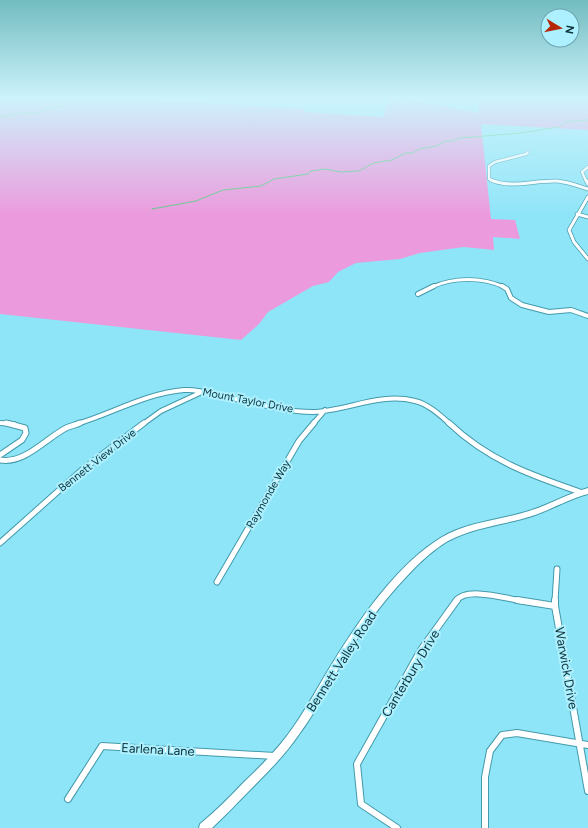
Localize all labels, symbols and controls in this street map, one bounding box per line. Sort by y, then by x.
north arrow [540,8,580,48]
text: N [562,24,576,35]
street label: Mount Taylor Drive [201,385,294,416]
street label: Bennett View Drive [56,426,139,495]
street label: Raymonde Way [244,458,293,531]
street label: Bennett Valley Road [303,608,380,715]
street label: Warwick Drive [552,626,581,710]
street label: Canterbury Drive [379,627,442,720]
street label: Earlena Lane [121,740,195,759]

